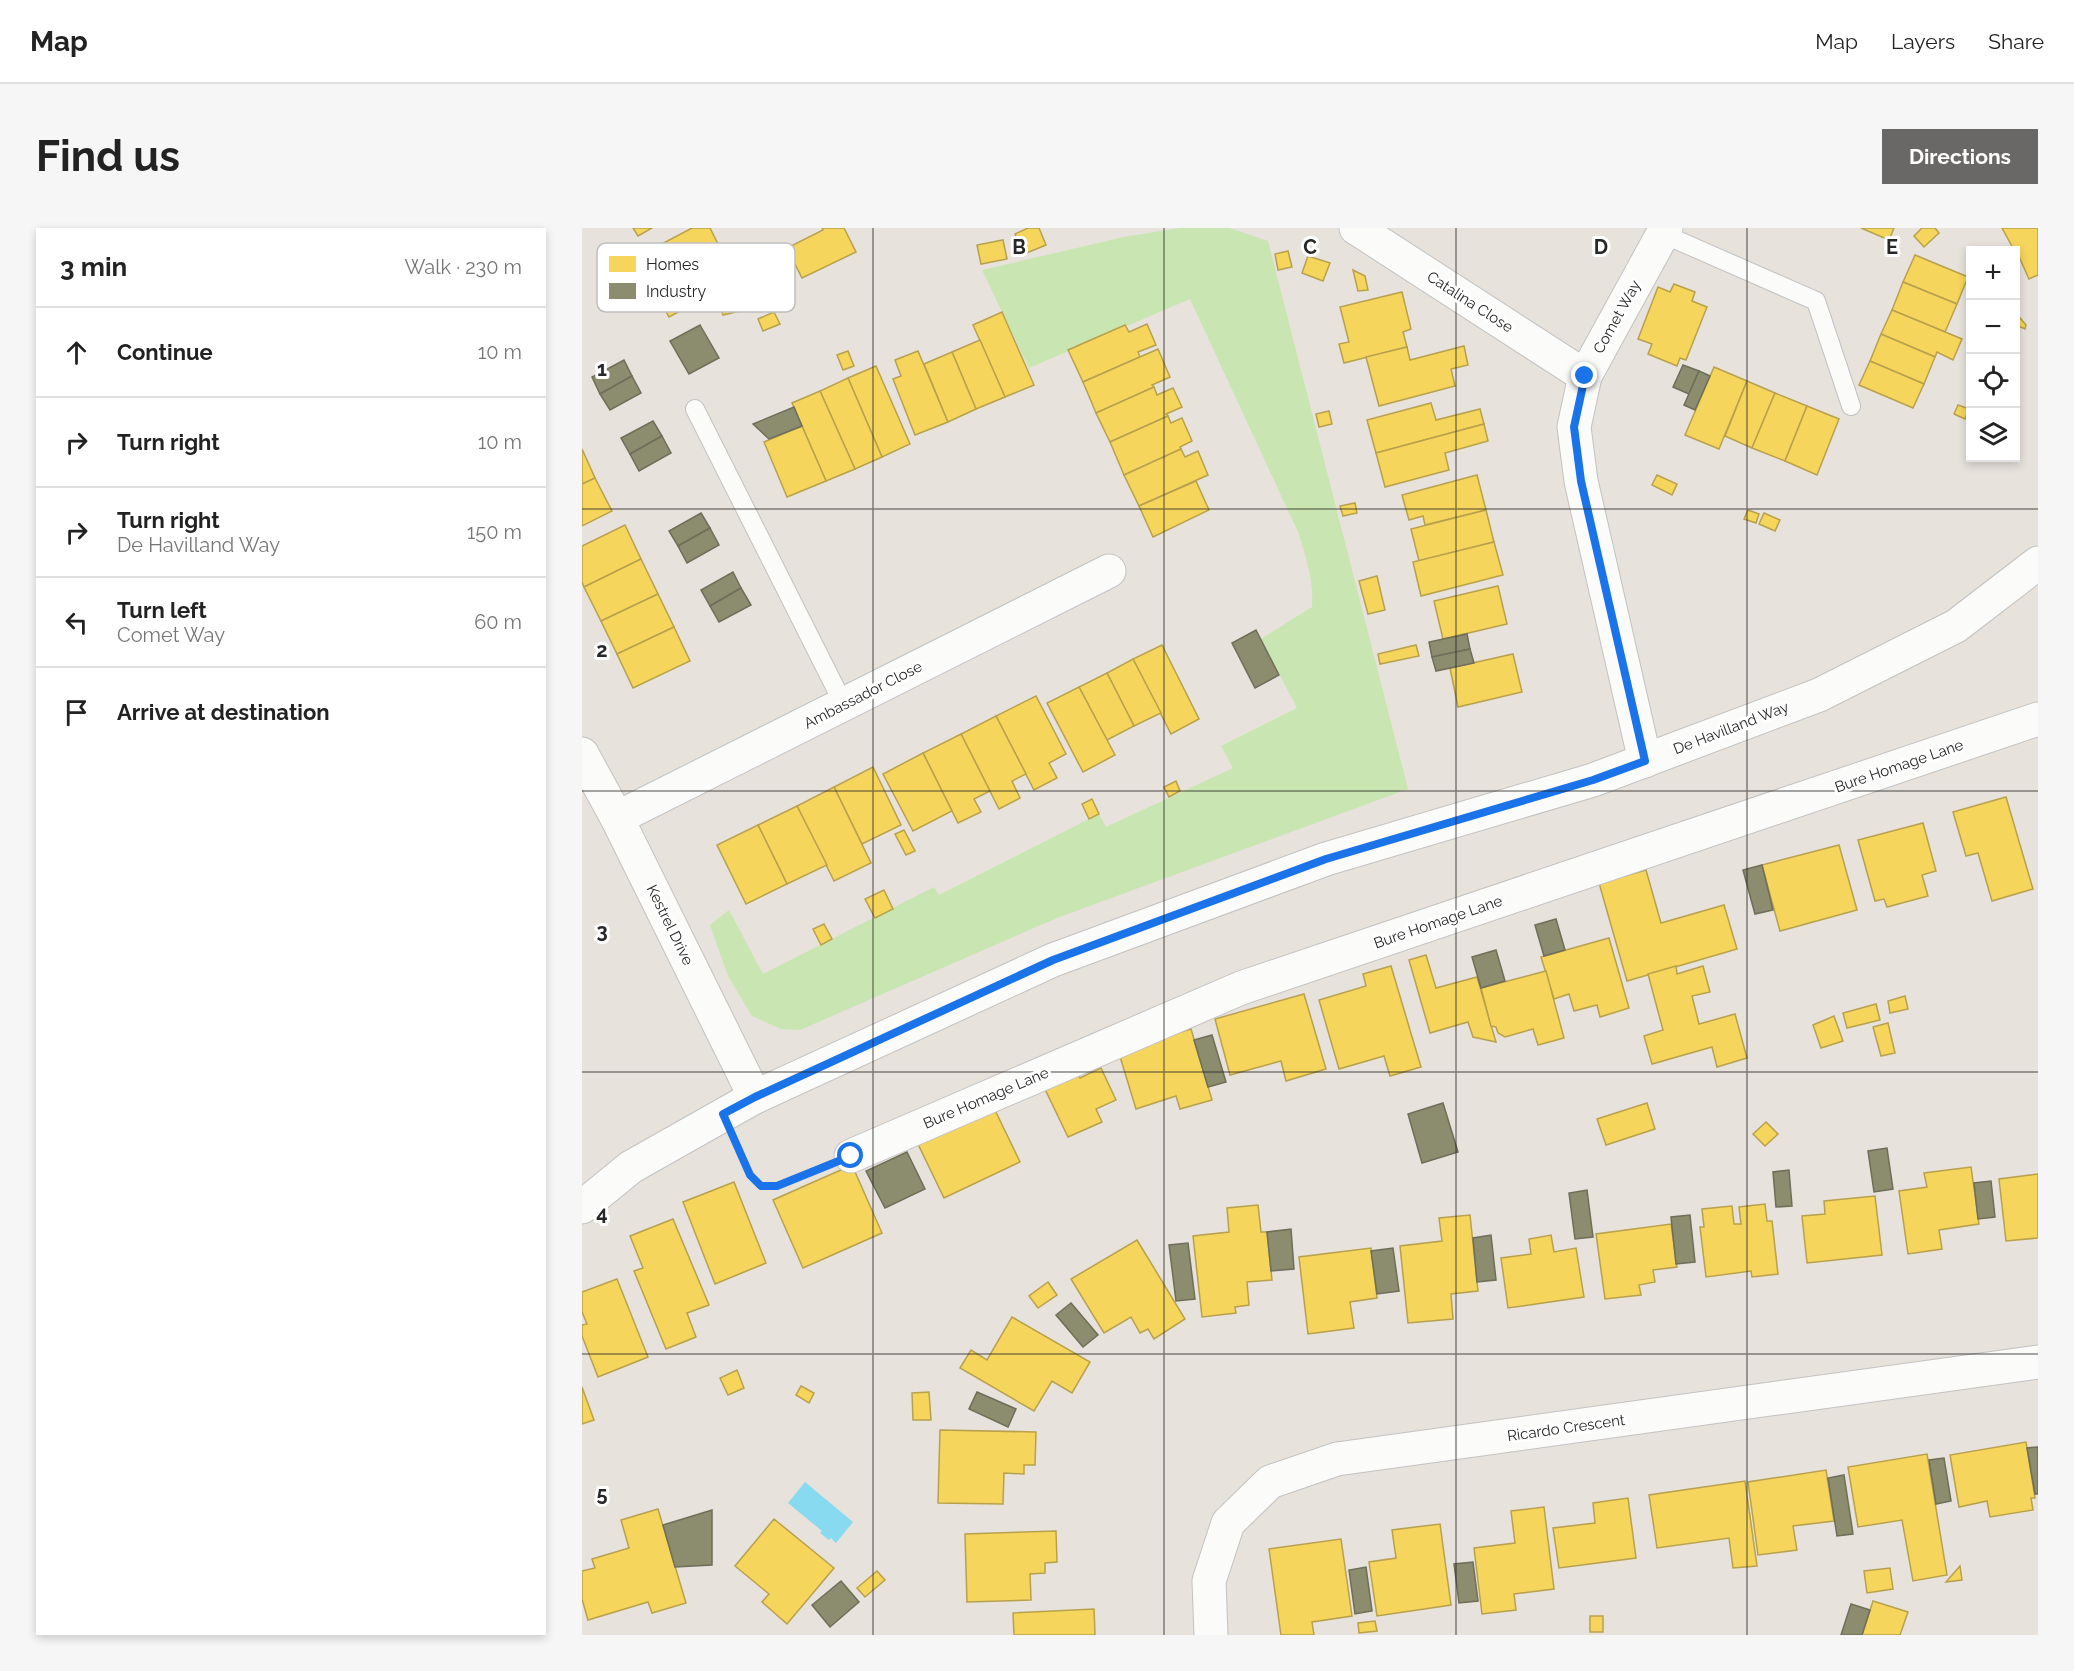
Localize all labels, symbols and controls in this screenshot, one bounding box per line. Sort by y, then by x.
text: Map [30,25,88,58]
text: Map [1815,29,1858,54]
text: Layers [1891,29,1955,54]
text: Share [1988,29,2044,54]
button: Directions [1882,129,2038,184]
text: Find us [36,132,180,181]
text: B [1012,235,1026,259]
text: C [1303,235,1317,259]
text: D [1594,235,1608,259]
text: E [1886,235,1898,259]
legend [597,243,795,312]
map controls [1966,246,2020,462]
button: + [1966,246,2020,300]
text: 3 min [60,252,127,282]
text: Walk · 230 m [404,255,522,279]
text: Homes [646,255,699,274]
street label: Catalina Close [1424,267,1517,337]
street label: Comet Way [1589,277,1645,357]
text: Industry [646,282,706,301]
button: − [1966,300,2020,354]
icon: ahead [60,336,93,369]
text: Continue [117,339,213,365]
text: 10 m [478,340,522,364]
button: locate [1966,354,2020,408]
text: 1 [597,357,607,381]
route end [1571,362,1597,388]
button: layers [1966,408,2020,462]
icon: right [60,426,93,459]
text: Turn right [117,429,220,455]
text: 10 m [478,430,522,454]
text: Turn right [117,507,220,533]
icon: right [60,516,93,549]
text: 150 m [467,520,522,544]
text: De Havilland Way [117,533,280,557]
text: Turn left [117,597,207,623]
icon: left [60,606,93,639]
text: 60 m [474,610,522,634]
text: Comet Way [117,623,225,647]
text: 2 [596,638,608,662]
street label: Ambassador Close [801,657,925,733]
icon: arrive [60,696,93,729]
street label: De Havilland Way [1671,698,1791,758]
text: Arrive at destination [117,699,330,725]
street label: Bure Homage Lane [1832,735,1966,796]
street label: Kestrel Drive [643,882,697,968]
street label: Bure Homage Lane [1371,891,1505,952]
text: 3 [596,919,608,943]
street label: Bure Homage Lane [920,1063,1052,1133]
route start [837,1142,863,1168]
text: 4 [596,1201,608,1225]
street label: Ricardo Crescent [1506,1411,1626,1445]
text: 5 [596,1482,608,1506]

